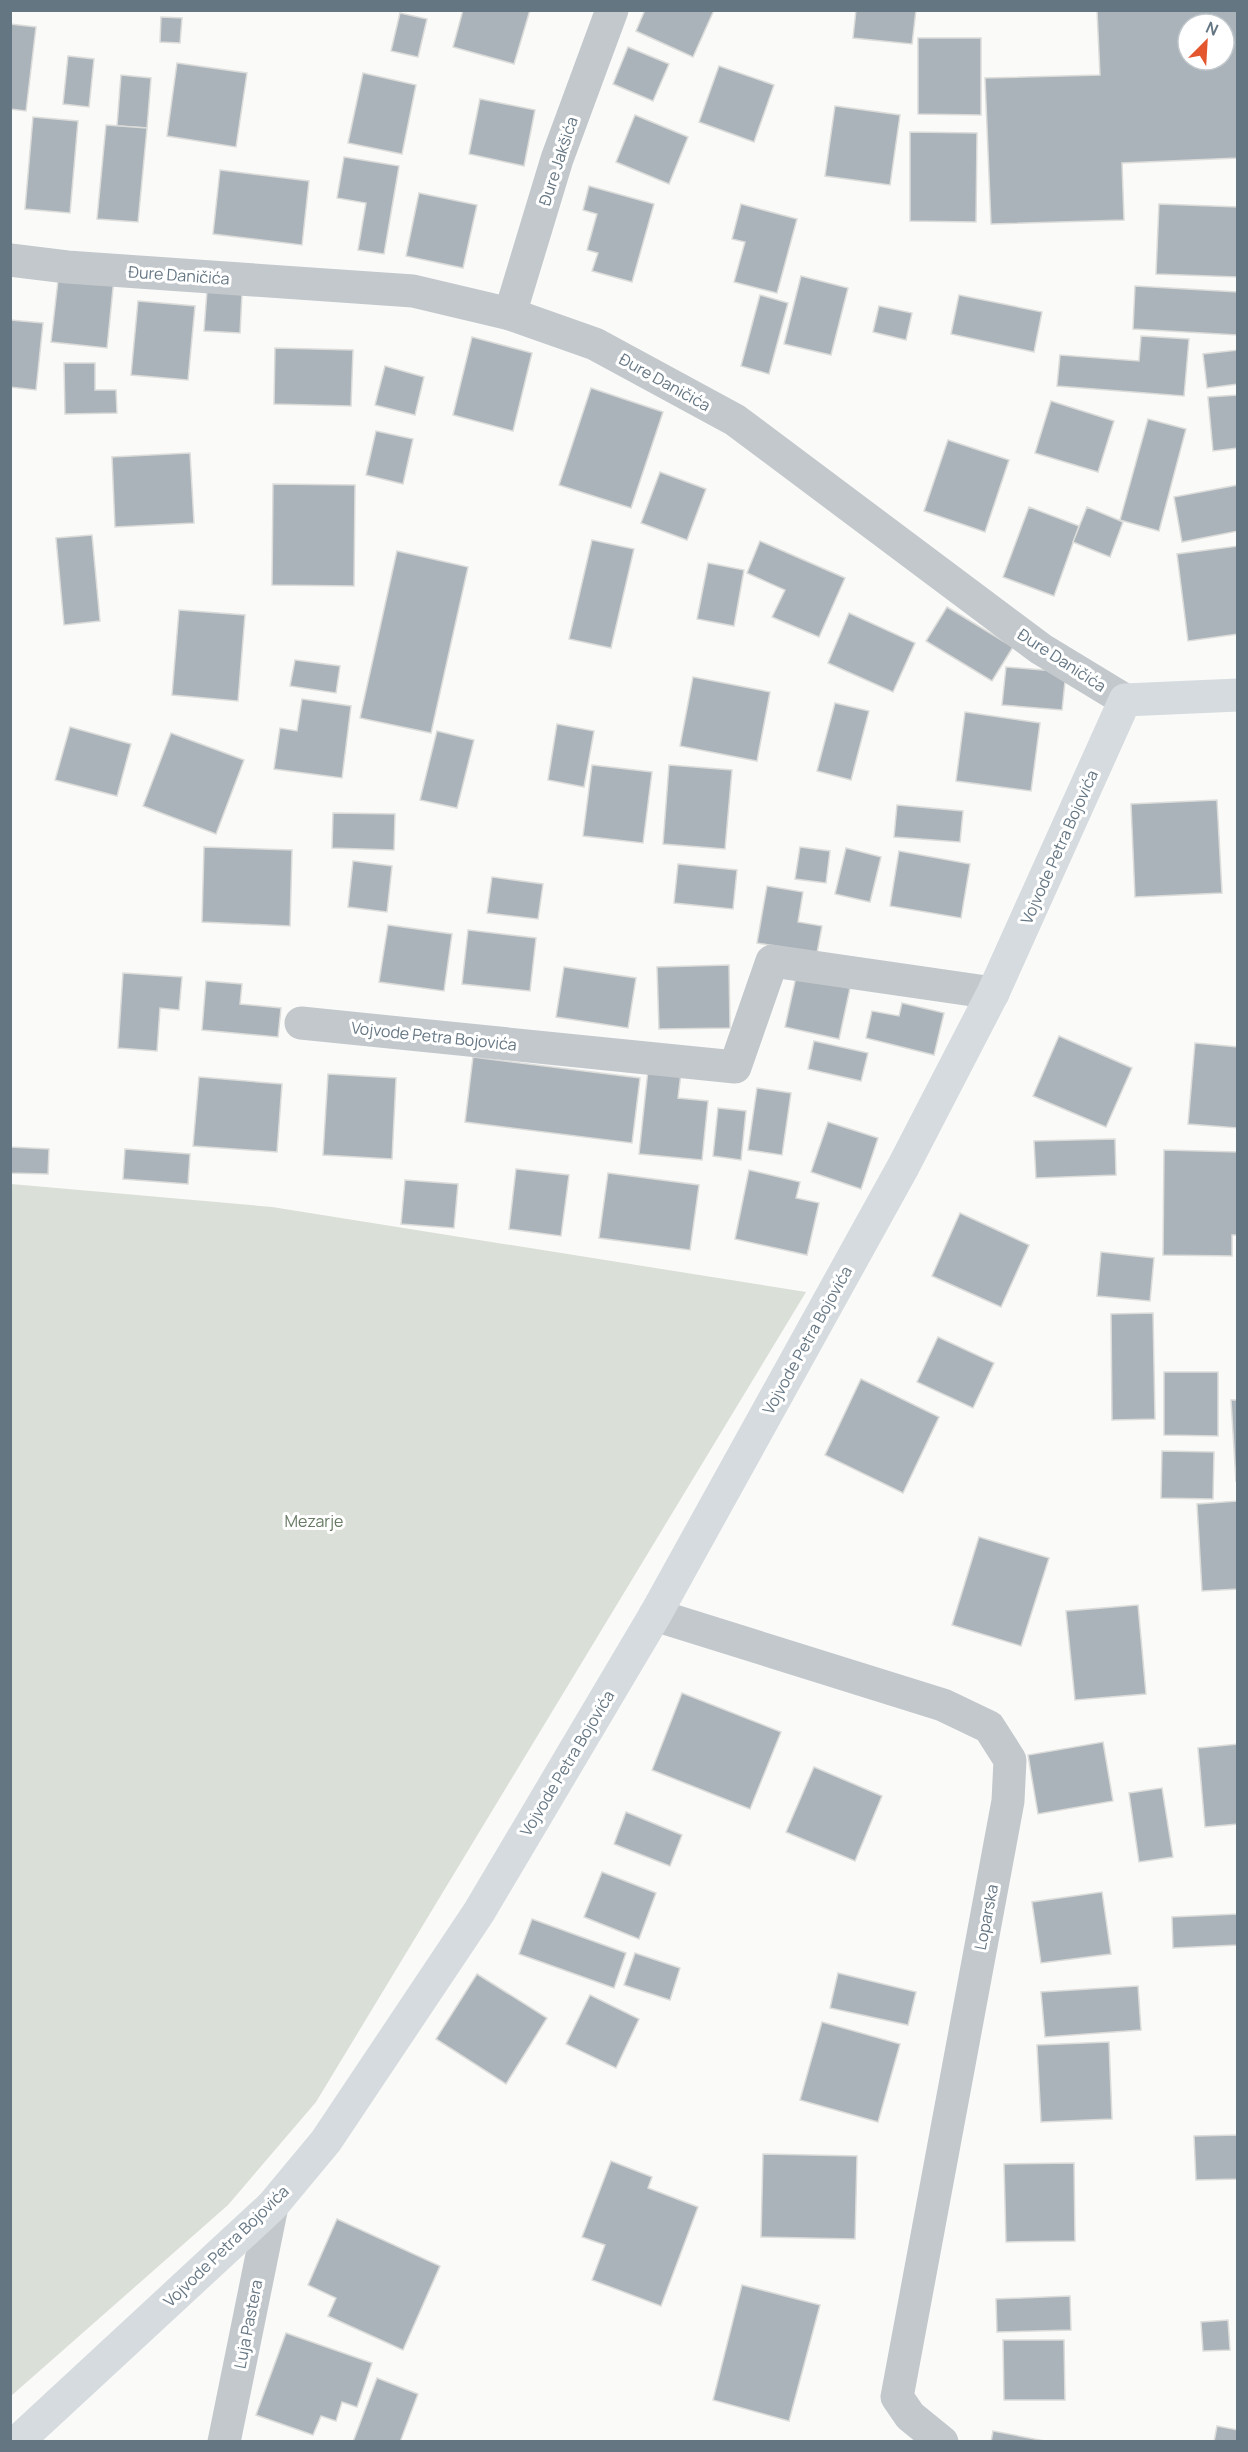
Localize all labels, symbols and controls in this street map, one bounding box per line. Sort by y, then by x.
north arrow [1176,12,1236,72]
text: N [1202,16,1222,41]
street label: Đure Jakšića [533,114,583,208]
street label: Đure Daničića [128,260,230,290]
street label: Đure Daničića [615,348,715,416]
street label: Đure Daničića [1014,623,1110,697]
street label: Vojvode Petra Bojovića [1015,767,1103,927]
street label: Vojvode Petra Bojovića [350,1016,518,1056]
street label: Vojvode Petra Bojovića [757,1262,857,1418]
park label: Mezarje [285,1510,343,1532]
street label: Vojvode Petra Bojovića [515,1686,619,1840]
street label: Loparska [969,1882,1003,1952]
street label: Vojvode Petra Bojovića [159,2180,293,2312]
street label: Luja Pastera [229,2278,267,2370]

